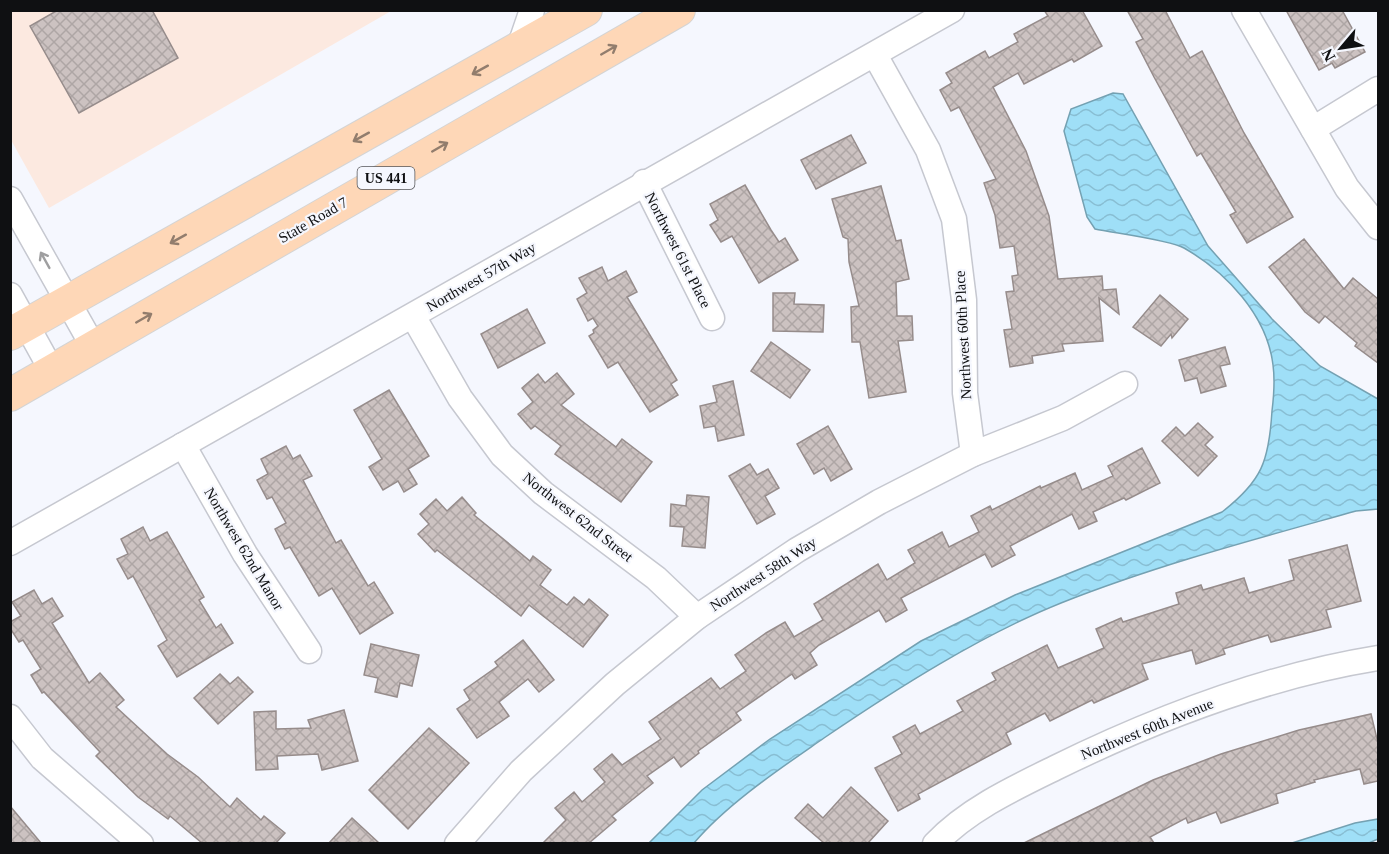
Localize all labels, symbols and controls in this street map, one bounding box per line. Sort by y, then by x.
north arrow [1311,18,1371,78]
one-way arrow [600,44,617,56]
text: N [1318,45,1339,64]
one-way arrow [472,64,489,76]
one-way arrow [353,131,370,143]
one-way arrow [431,141,448,153]
road number: US 441 [358,167,414,189]
street label: Northwest 61st Place [642,190,714,311]
street label: State Road 7 [276,194,351,246]
one-way arrow [170,234,187,246]
street label: Northwest 57th Way [424,239,539,315]
one-way arrow [38,252,50,269]
street label: Northwest 60th Place [952,270,974,400]
one-way arrow [135,312,152,324]
street label: Northwest 62nd Street [520,469,637,565]
street label: Northwest 62nd Manor [201,485,287,613]
street label: Northwest 58th Way [707,533,820,614]
street label: Northwest 60th Avenue [1078,695,1216,763]

